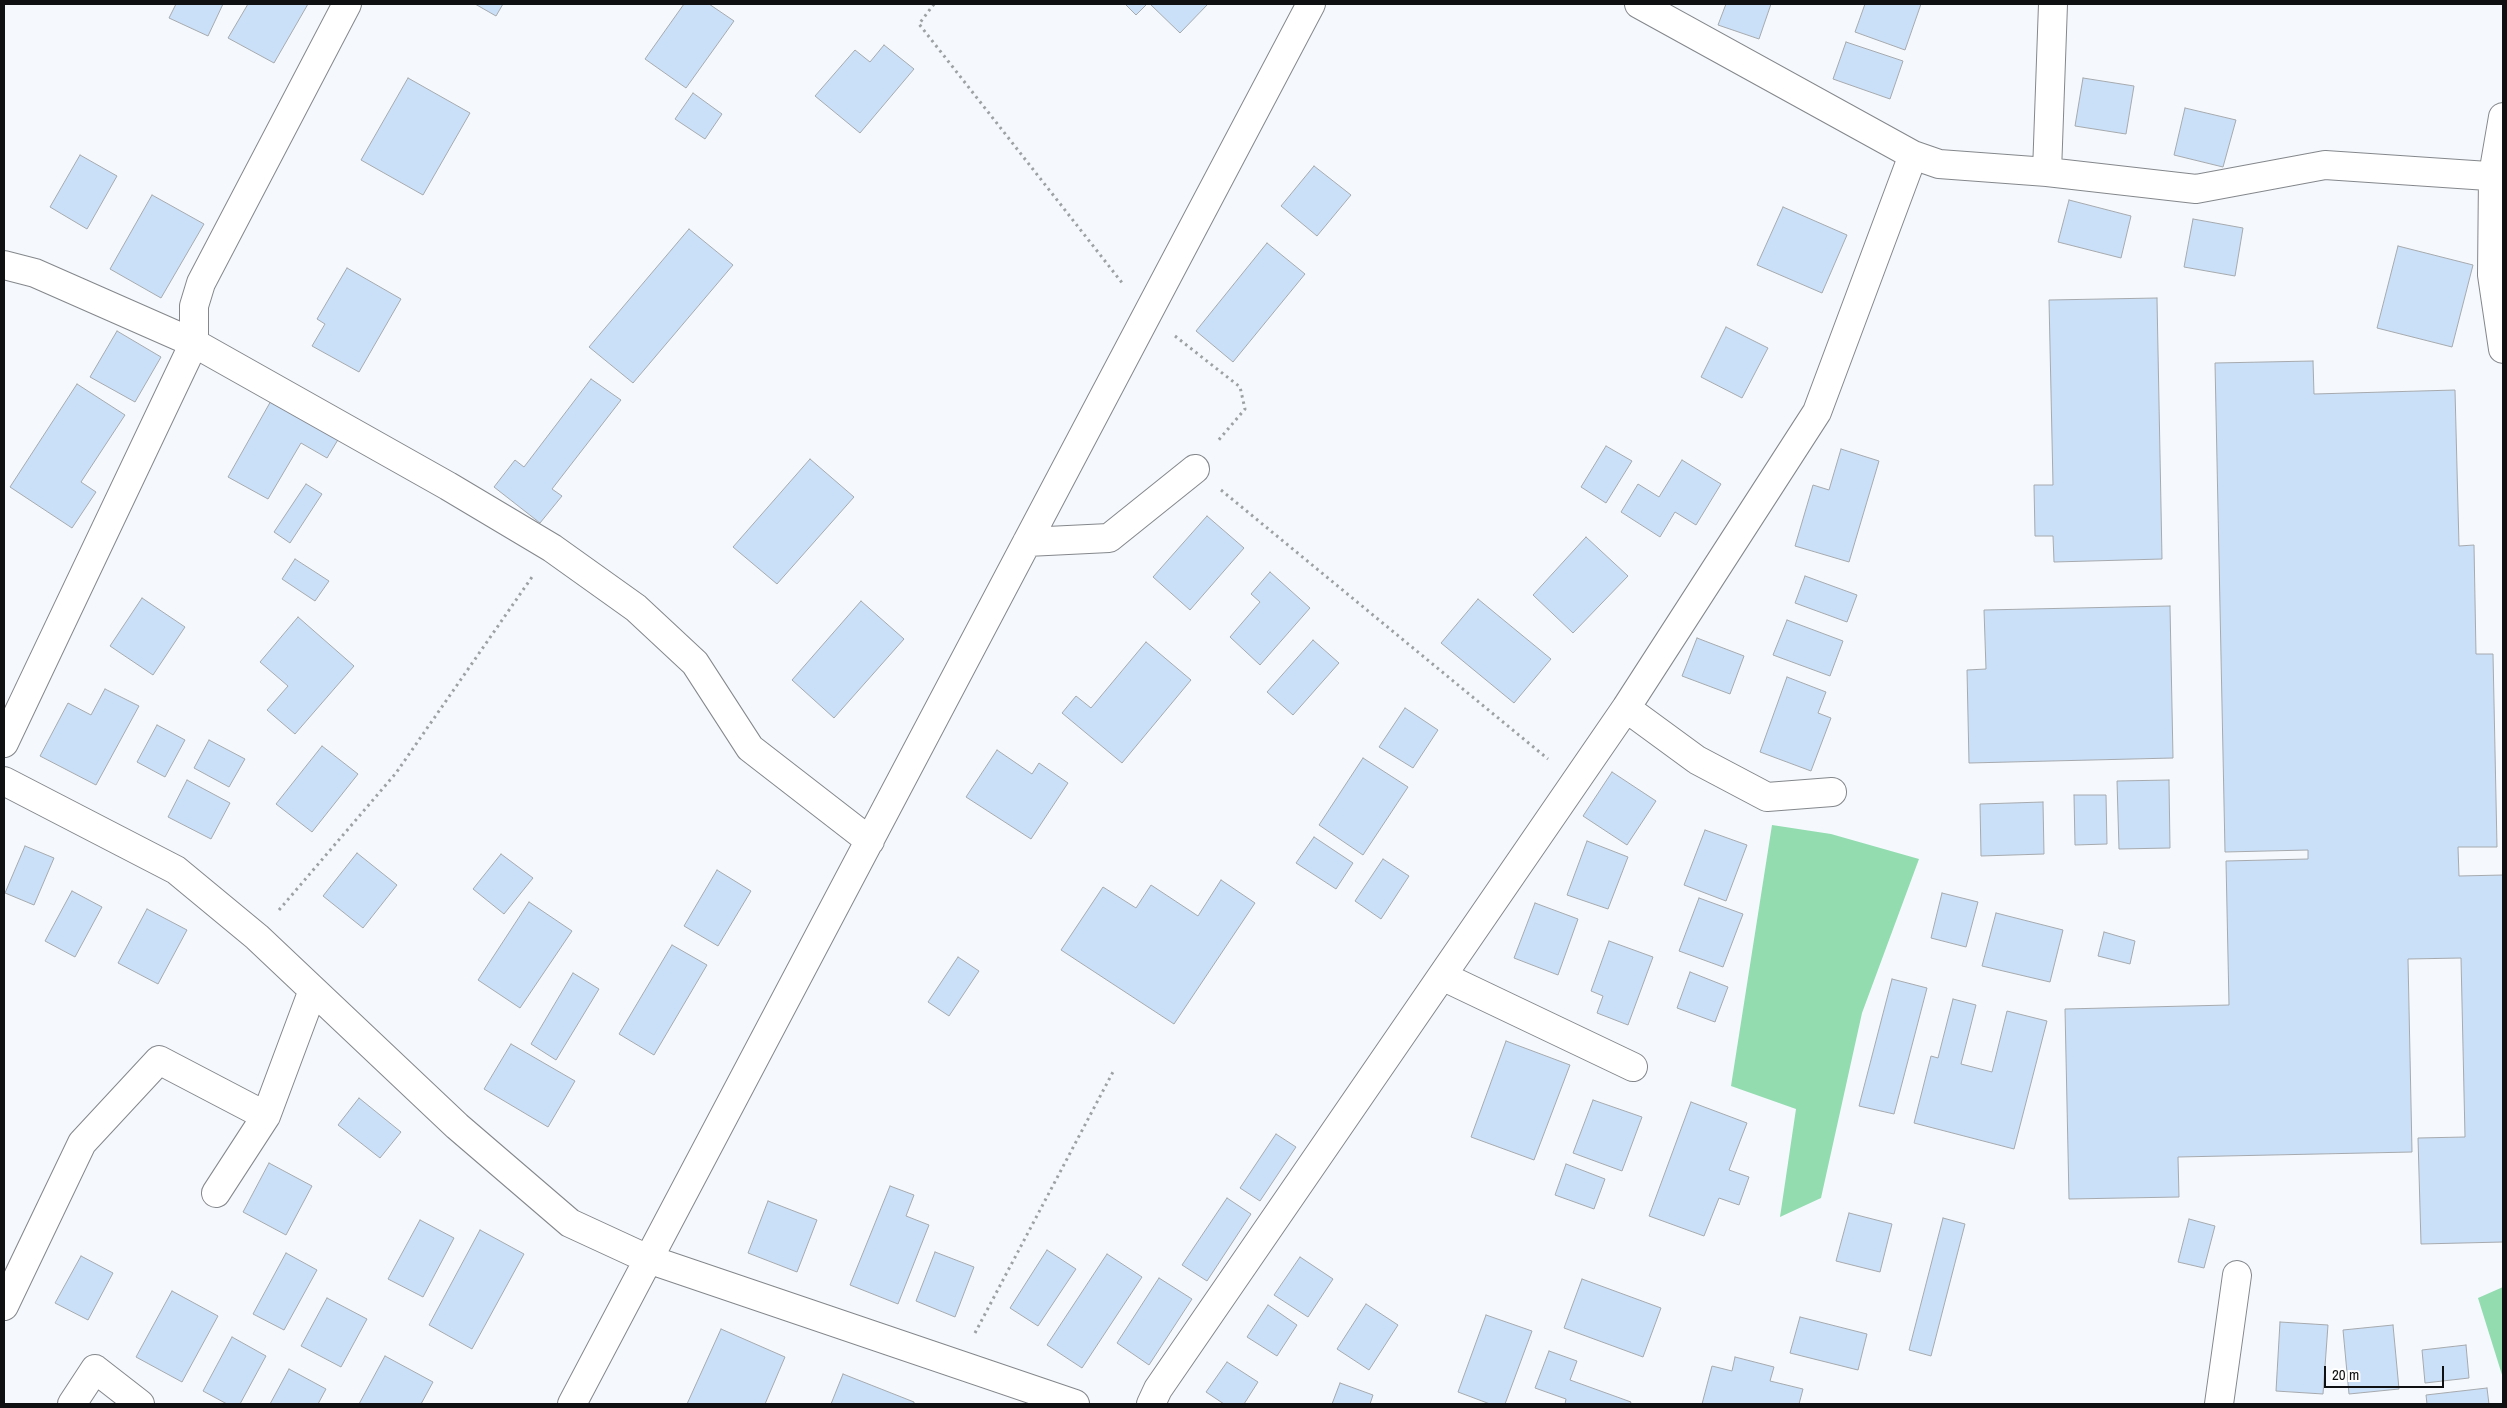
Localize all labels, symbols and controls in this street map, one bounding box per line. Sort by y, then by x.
scale bar [2327,1356,2447,1388]
text: 20 m [2332,1364,2359,1385]

